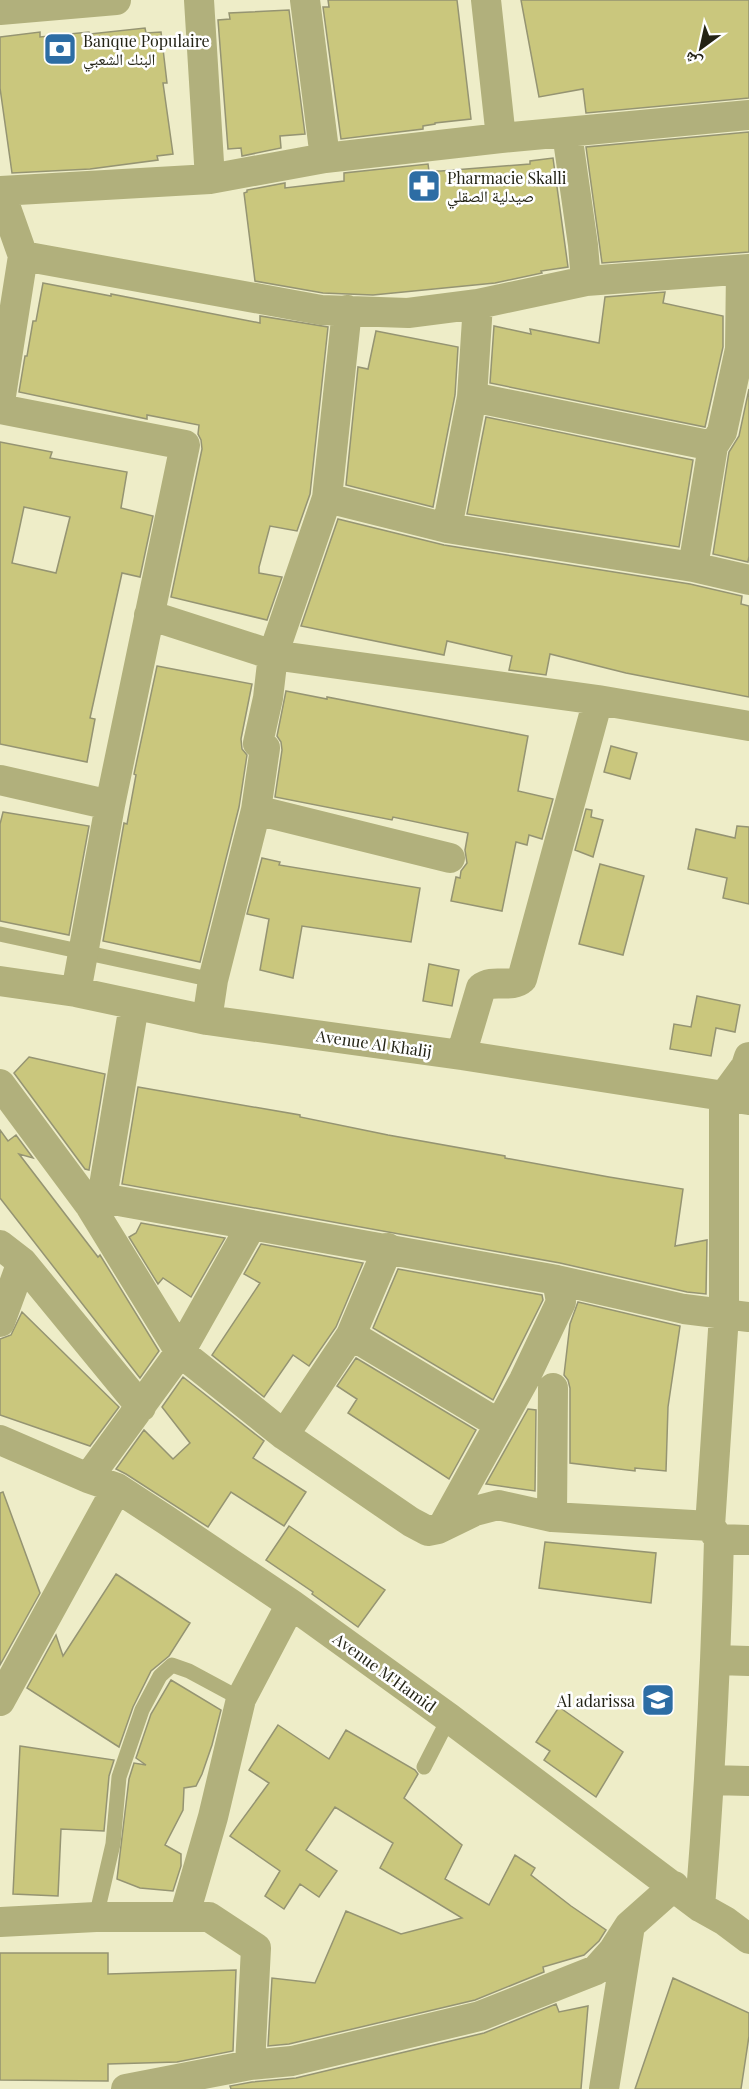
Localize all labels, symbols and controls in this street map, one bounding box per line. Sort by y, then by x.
north arrow [671,18,731,78]
place label: Banque Populaire البنك الشعبي [83,30,210,72]
bank icon: Banque Populaire البنك الشعبي [42,31,78,67]
text: ش [680,48,705,74]
place label: Pharmacie Skalli صيدلية الصقلي [447,167,567,209]
pharmacy icon: Pharmacie Skalli صيدلية الصقلي [406,168,442,204]
street label: Avenue Al Khalij [314,1024,433,1061]
street label: Avenue M'Hamid [329,1627,440,1716]
school or university icon: Al adarissa [640,1682,676,1718]
place label: Al adarissa [556,1690,635,1711]

